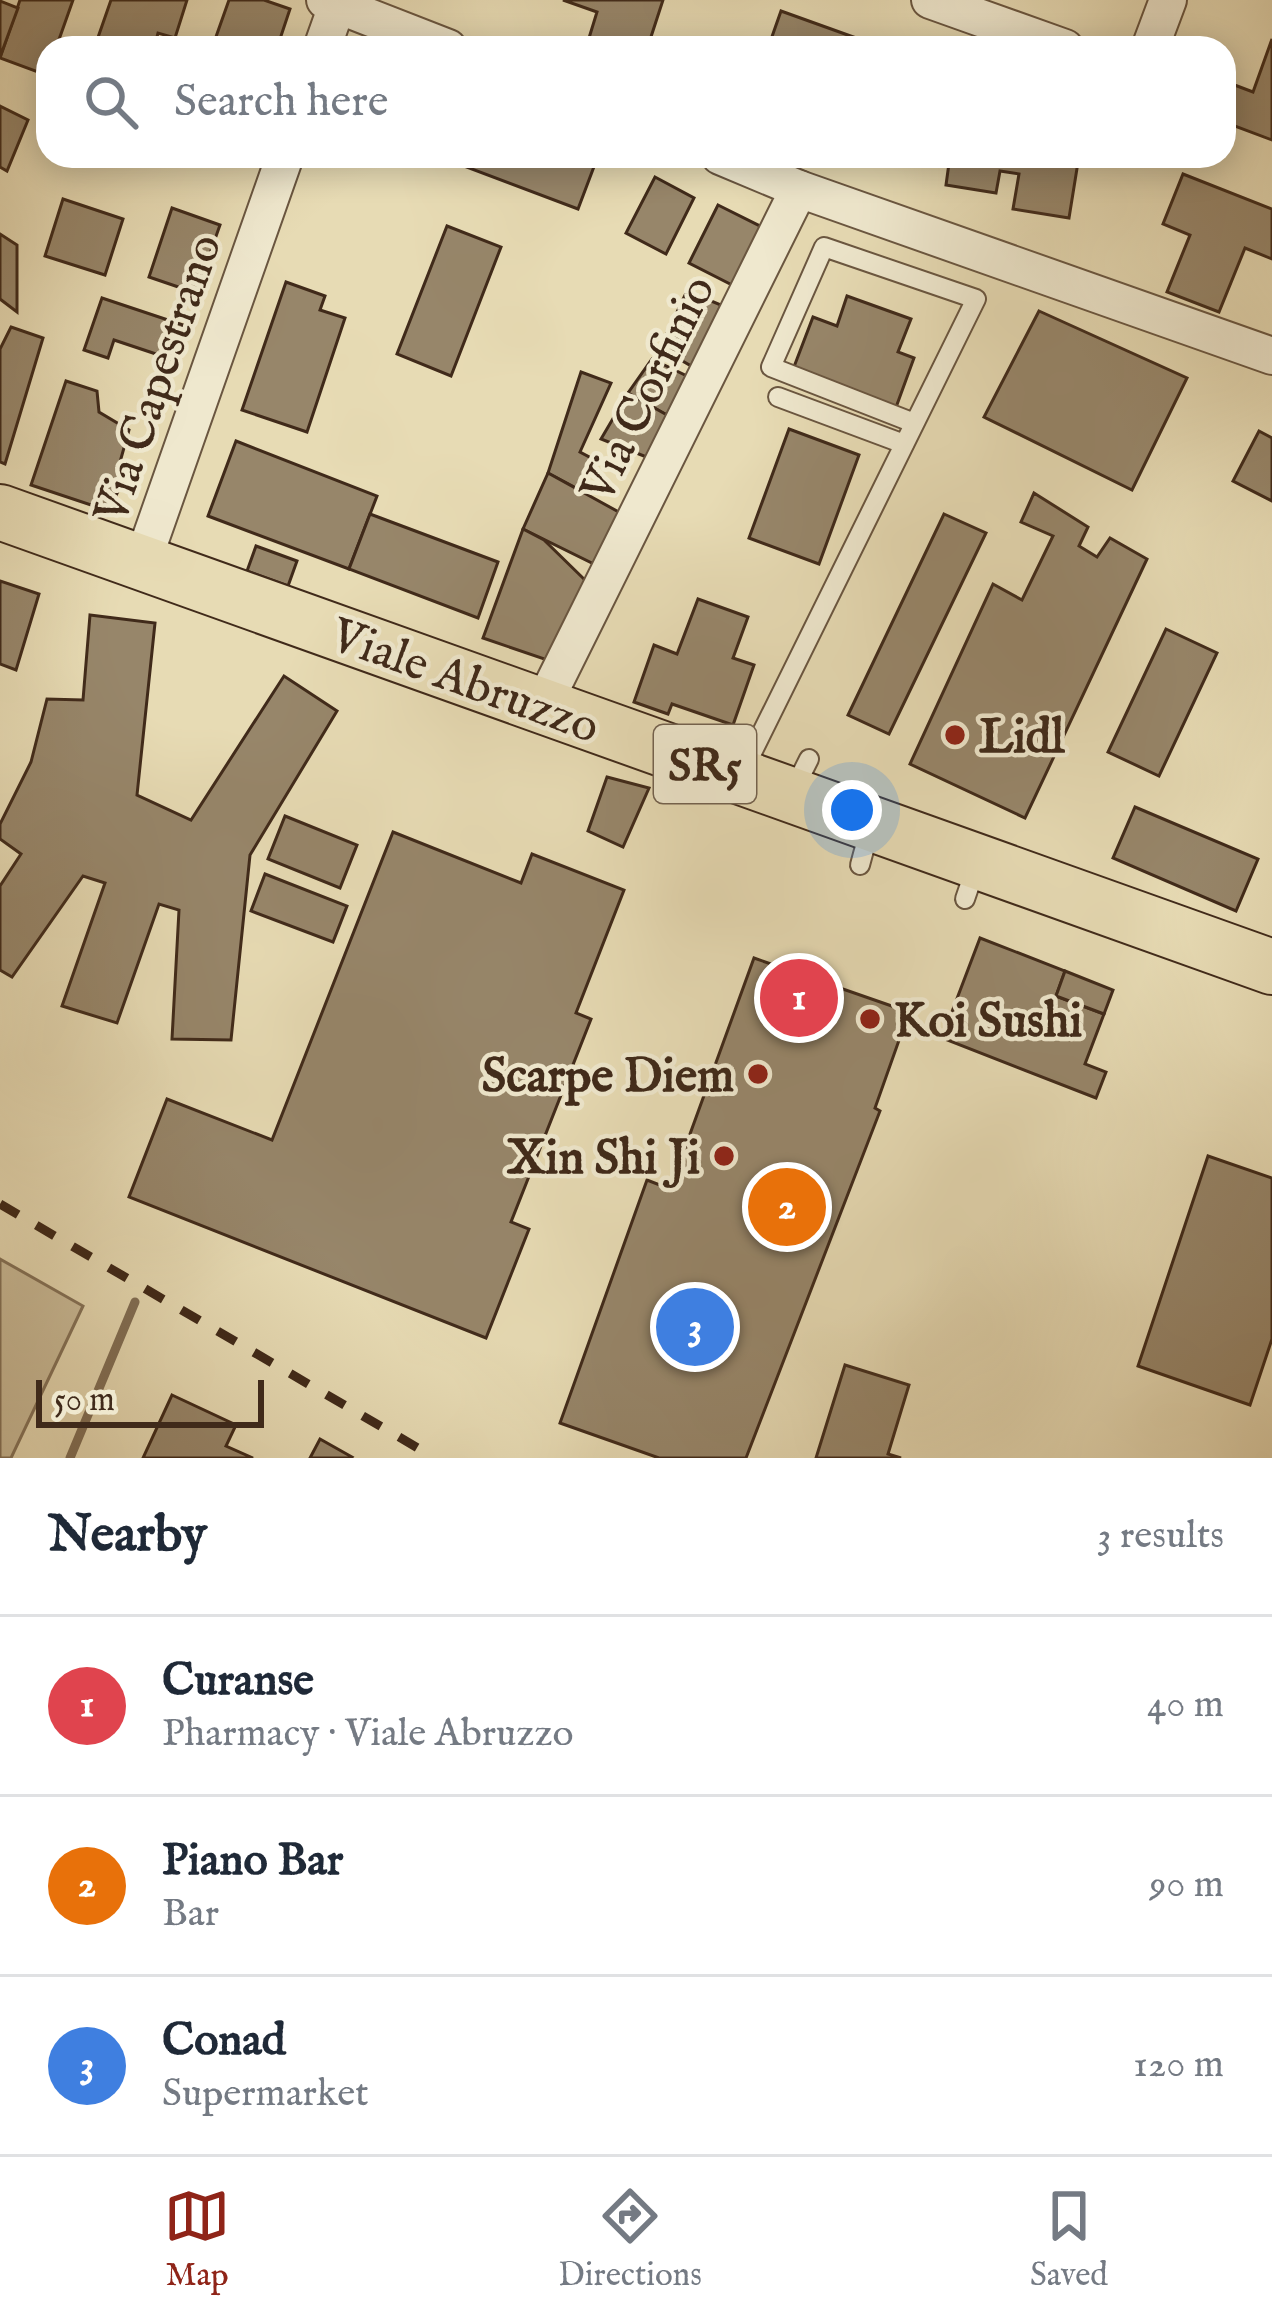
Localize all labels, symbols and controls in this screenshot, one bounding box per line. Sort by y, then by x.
search box [36,36,1236,168]
icon: search [78,69,144,135]
text: Search here [174,74,388,131]
street label: Via Capestrano [82,227,237,533]
street label: Via Corfinio [568,266,730,514]
street label: Viale Abruzzo [321,606,607,759]
place label: Lidl [979,709,1065,769]
marker: Lidl [942,722,968,748]
road number: SR5 [654,725,756,803]
your location [822,780,882,840]
pin: 1 [760,953,838,1043]
place label: Koi Sushi [894,993,1082,1053]
marker: Koi Sushi [857,1006,883,1032]
place label: Scarpe Diem [482,1048,734,1108]
marker: Scarpe Diem [745,1061,771,1087]
place label: Xin Shi Ji [507,1130,700,1190]
marker: Xin Shi Ji [711,1143,737,1169]
pin: 2 [748,1162,826,1252]
pin: 3 [656,1282,734,1372]
scale bar [36,1374,264,1427]
text: 50 m [54,1380,115,1422]
text: Nearby [48,1504,207,1569]
text: 3 results [1097,1512,1224,1561]
text: Curanse [162,1653,314,1710]
text: 1 [80,1681,94,1730]
text: 40 m [1147,1681,1224,1730]
text: Pharmacy · Viale Abruzzo [162,1710,573,1759]
text: Piano Bar [162,1833,343,1890]
text: 2 [78,1861,96,1910]
text: 90 m [1149,1861,1224,1910]
text: Bar [162,1890,219,1939]
text: Conad [162,2013,286,2070]
text: 3 [80,2041,94,2090]
text: 120 m [1133,2041,1224,2090]
text: Supermarket [162,2070,369,2119]
tab: Map [164,2183,230,2297]
tab: Directions [558,2183,702,2297]
tab: Saved [1030,2183,1108,2297]

